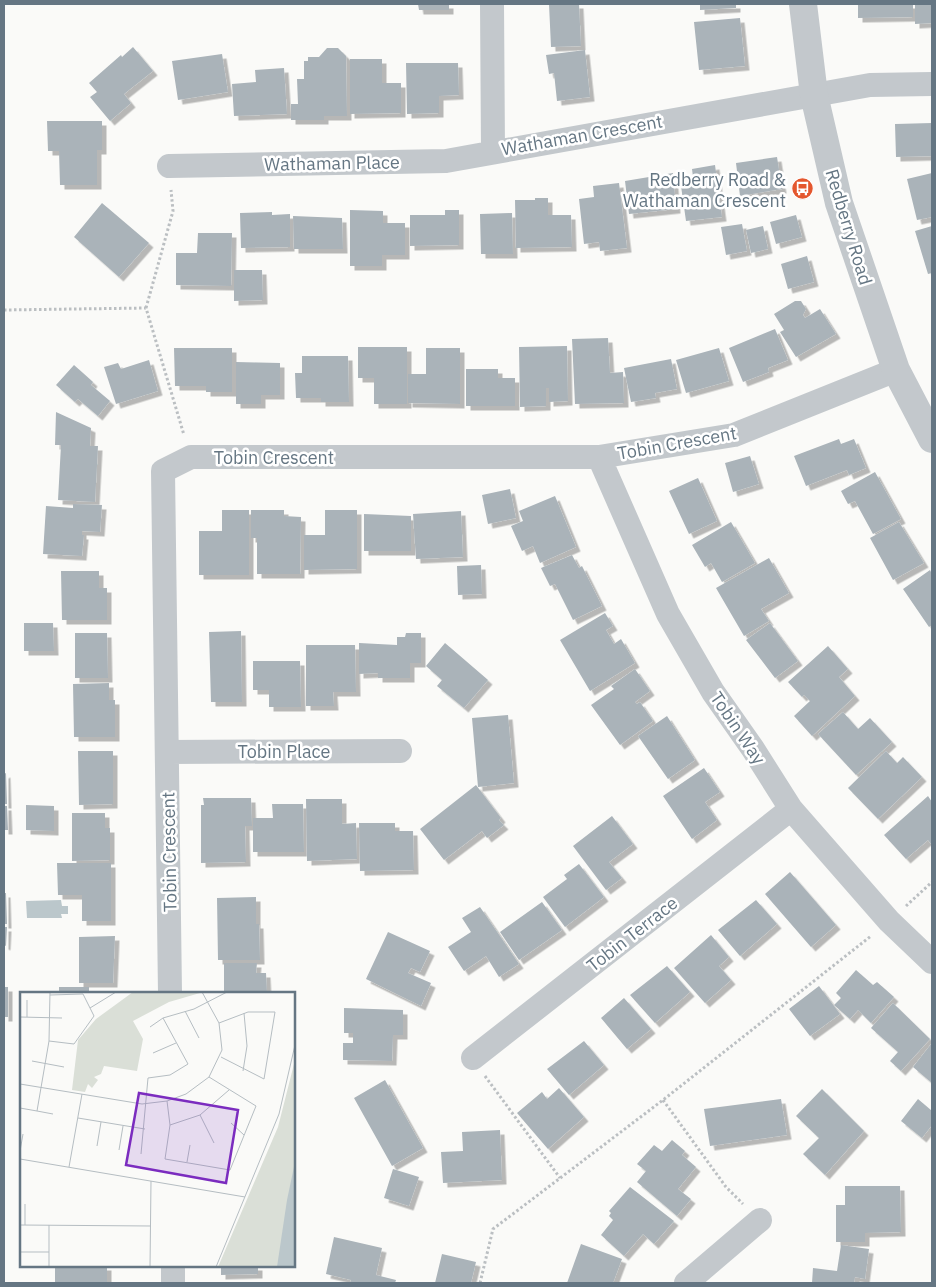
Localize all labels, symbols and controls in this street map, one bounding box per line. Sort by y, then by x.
street label: Wathaman Crescent [500,110,664,160]
street label: Wathaman Place [264,150,400,176]
street label: Redberry Road [820,166,878,288]
place label: Redberry Road & Wathaman Crescent [623,168,787,212]
bus stop icon: Redberry Road & Wathaman Crescent [790,177,814,201]
street label: Tobin Crescent [616,421,738,465]
street label: Tobin Crescent [214,446,334,469]
street label: Tobin Way [705,687,771,769]
street label: Tobin Place [238,740,331,763]
street label: Tobin Crescent [156,792,182,912]
street label: Tobin Terrace [582,891,682,977]
inset map [20,992,295,1267]

